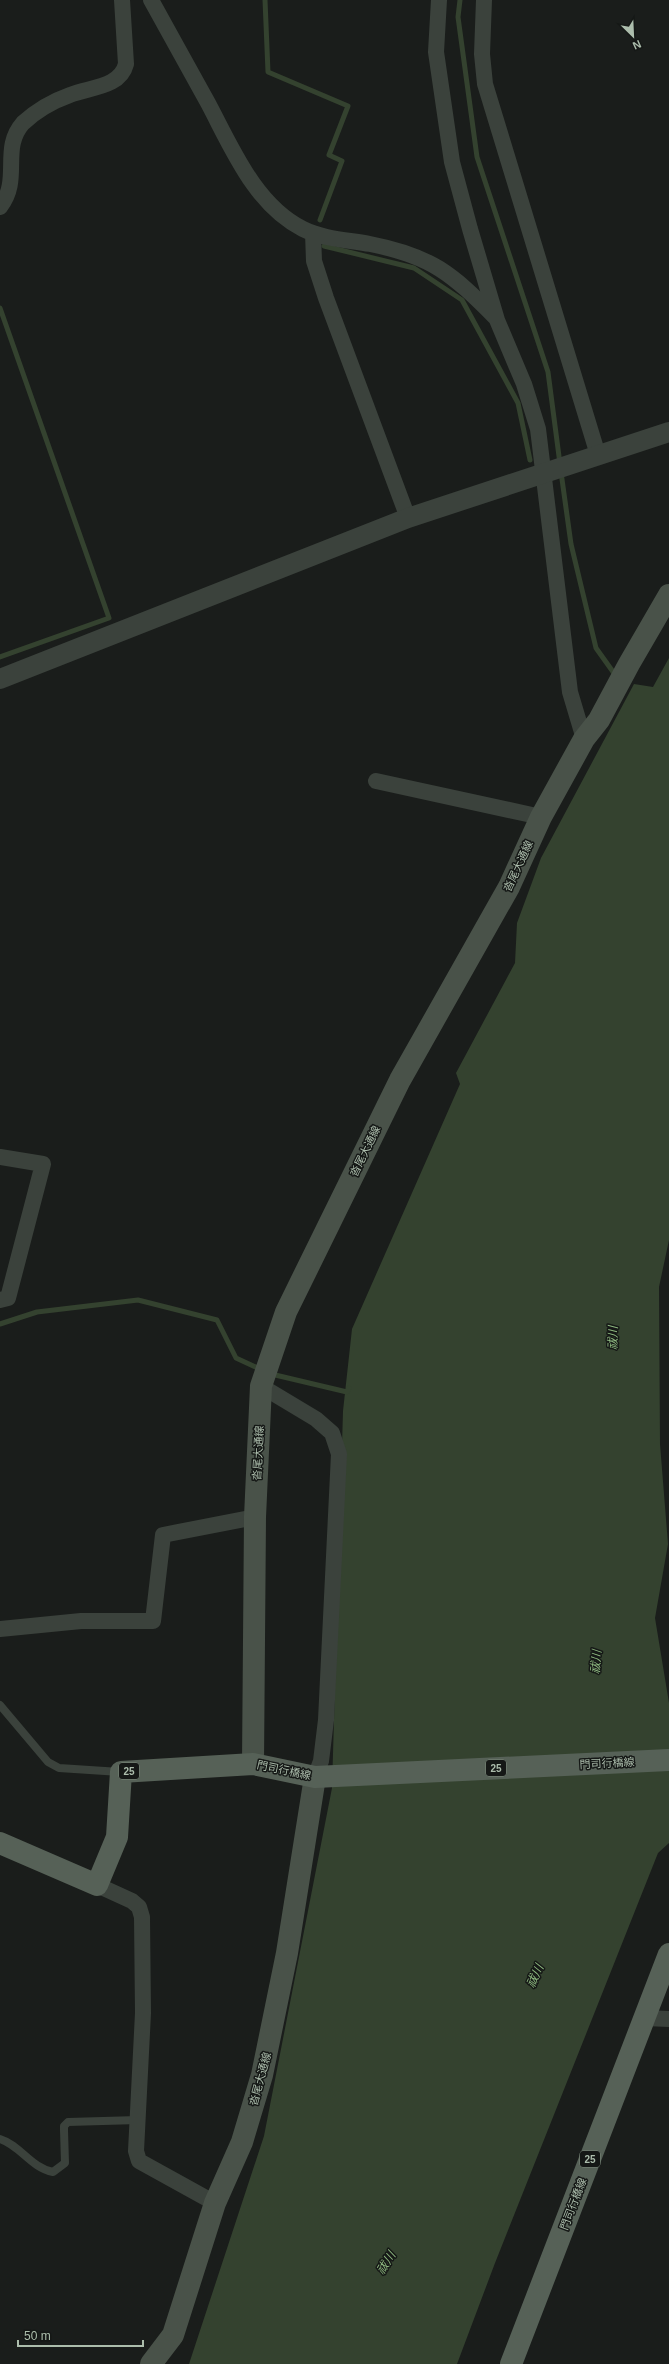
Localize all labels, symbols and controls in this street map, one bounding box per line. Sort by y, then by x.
north arrow [613,16,653,56]
text: N [631,38,643,52]
street label: 沓尾大通線 [501,839,535,893]
street label: 沓尾大通線 [348,1124,382,1178]
water label: 祓川 [606,1324,620,1350]
street label: 沓尾大通線 [251,1425,265,1481]
water label: 祓川 [588,1647,604,1675]
street label: 門司行橋線 [579,1756,635,1770]
street label: 門司行橋線 [256,1758,312,1782]
road number: 25 [486,1760,506,1776]
road number: 25 [119,1763,139,1779]
water label: 祓川 [524,1960,547,1990]
street label: 沓尾大通線 [247,2051,273,2107]
road number: 25 [580,2151,600,2167]
street label: 門司行橋線 [558,2176,588,2232]
water label: 祓川 [374,2247,399,2277]
scale bar [18,2322,143,2348]
text: 50 m [24,2329,51,2343]

